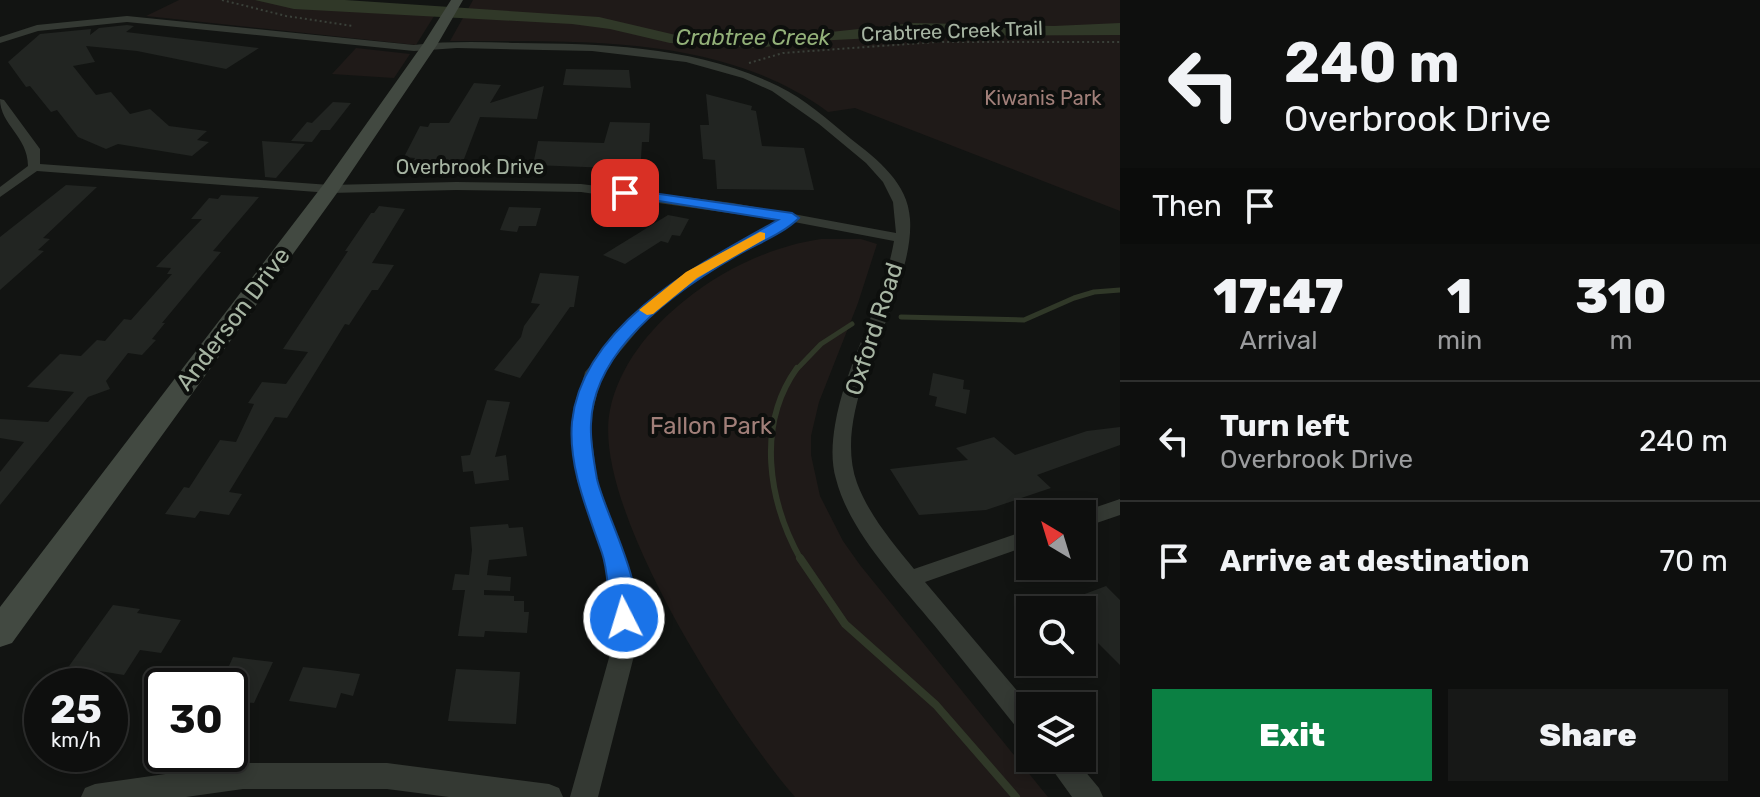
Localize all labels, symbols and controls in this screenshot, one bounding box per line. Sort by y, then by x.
street label: Crabtree Creek Trail [861,16,1043,46]
water label: Crabtree Creek [676,24,831,51]
text: 240 m [1284,30,1460,96]
icon: left [1152,32,1256,136]
park label: Kiwanis Park [984,86,1102,110]
text: Overbrook Drive [1284,97,1551,140]
street label: Overbrook Drive [396,155,544,179]
pin [591,159,659,227]
icon: arrive [603,171,647,215]
icon: arrive [1238,184,1282,228]
text: Then [1152,188,1222,224]
street label: Anderson Drive [170,242,296,396]
street label: Oxford Road [839,259,909,399]
text: 17:47 [1213,268,1344,325]
text: 1 [1447,268,1472,325]
text: 310 [1576,268,1667,325]
text: Arrival [1239,325,1318,356]
text: min [1437,325,1482,356]
text: m [1610,325,1633,356]
text: Turn left [1220,408,1350,444]
park label: Fallon Park [650,412,773,440]
icon: left [1152,419,1196,463]
text: 240 m [1639,423,1728,459]
text: Overbrook Drive [1220,444,1413,475]
north arrow [1016,500,1096,580]
map controls [1016,500,1096,772]
icon: arrive [1152,539,1196,583]
text: Arrive at destination [1220,543,1530,579]
text: 70 m [1660,543,1728,579]
position arrow [582,576,666,660]
button: search [1016,596,1096,676]
speed limit sign: 30 [144,668,248,772]
text: 25 [50,686,102,733]
button: Exit [1152,689,1432,781]
button: Share [1448,689,1728,781]
button: layers [1016,692,1096,772]
text: km/h [51,728,101,752]

